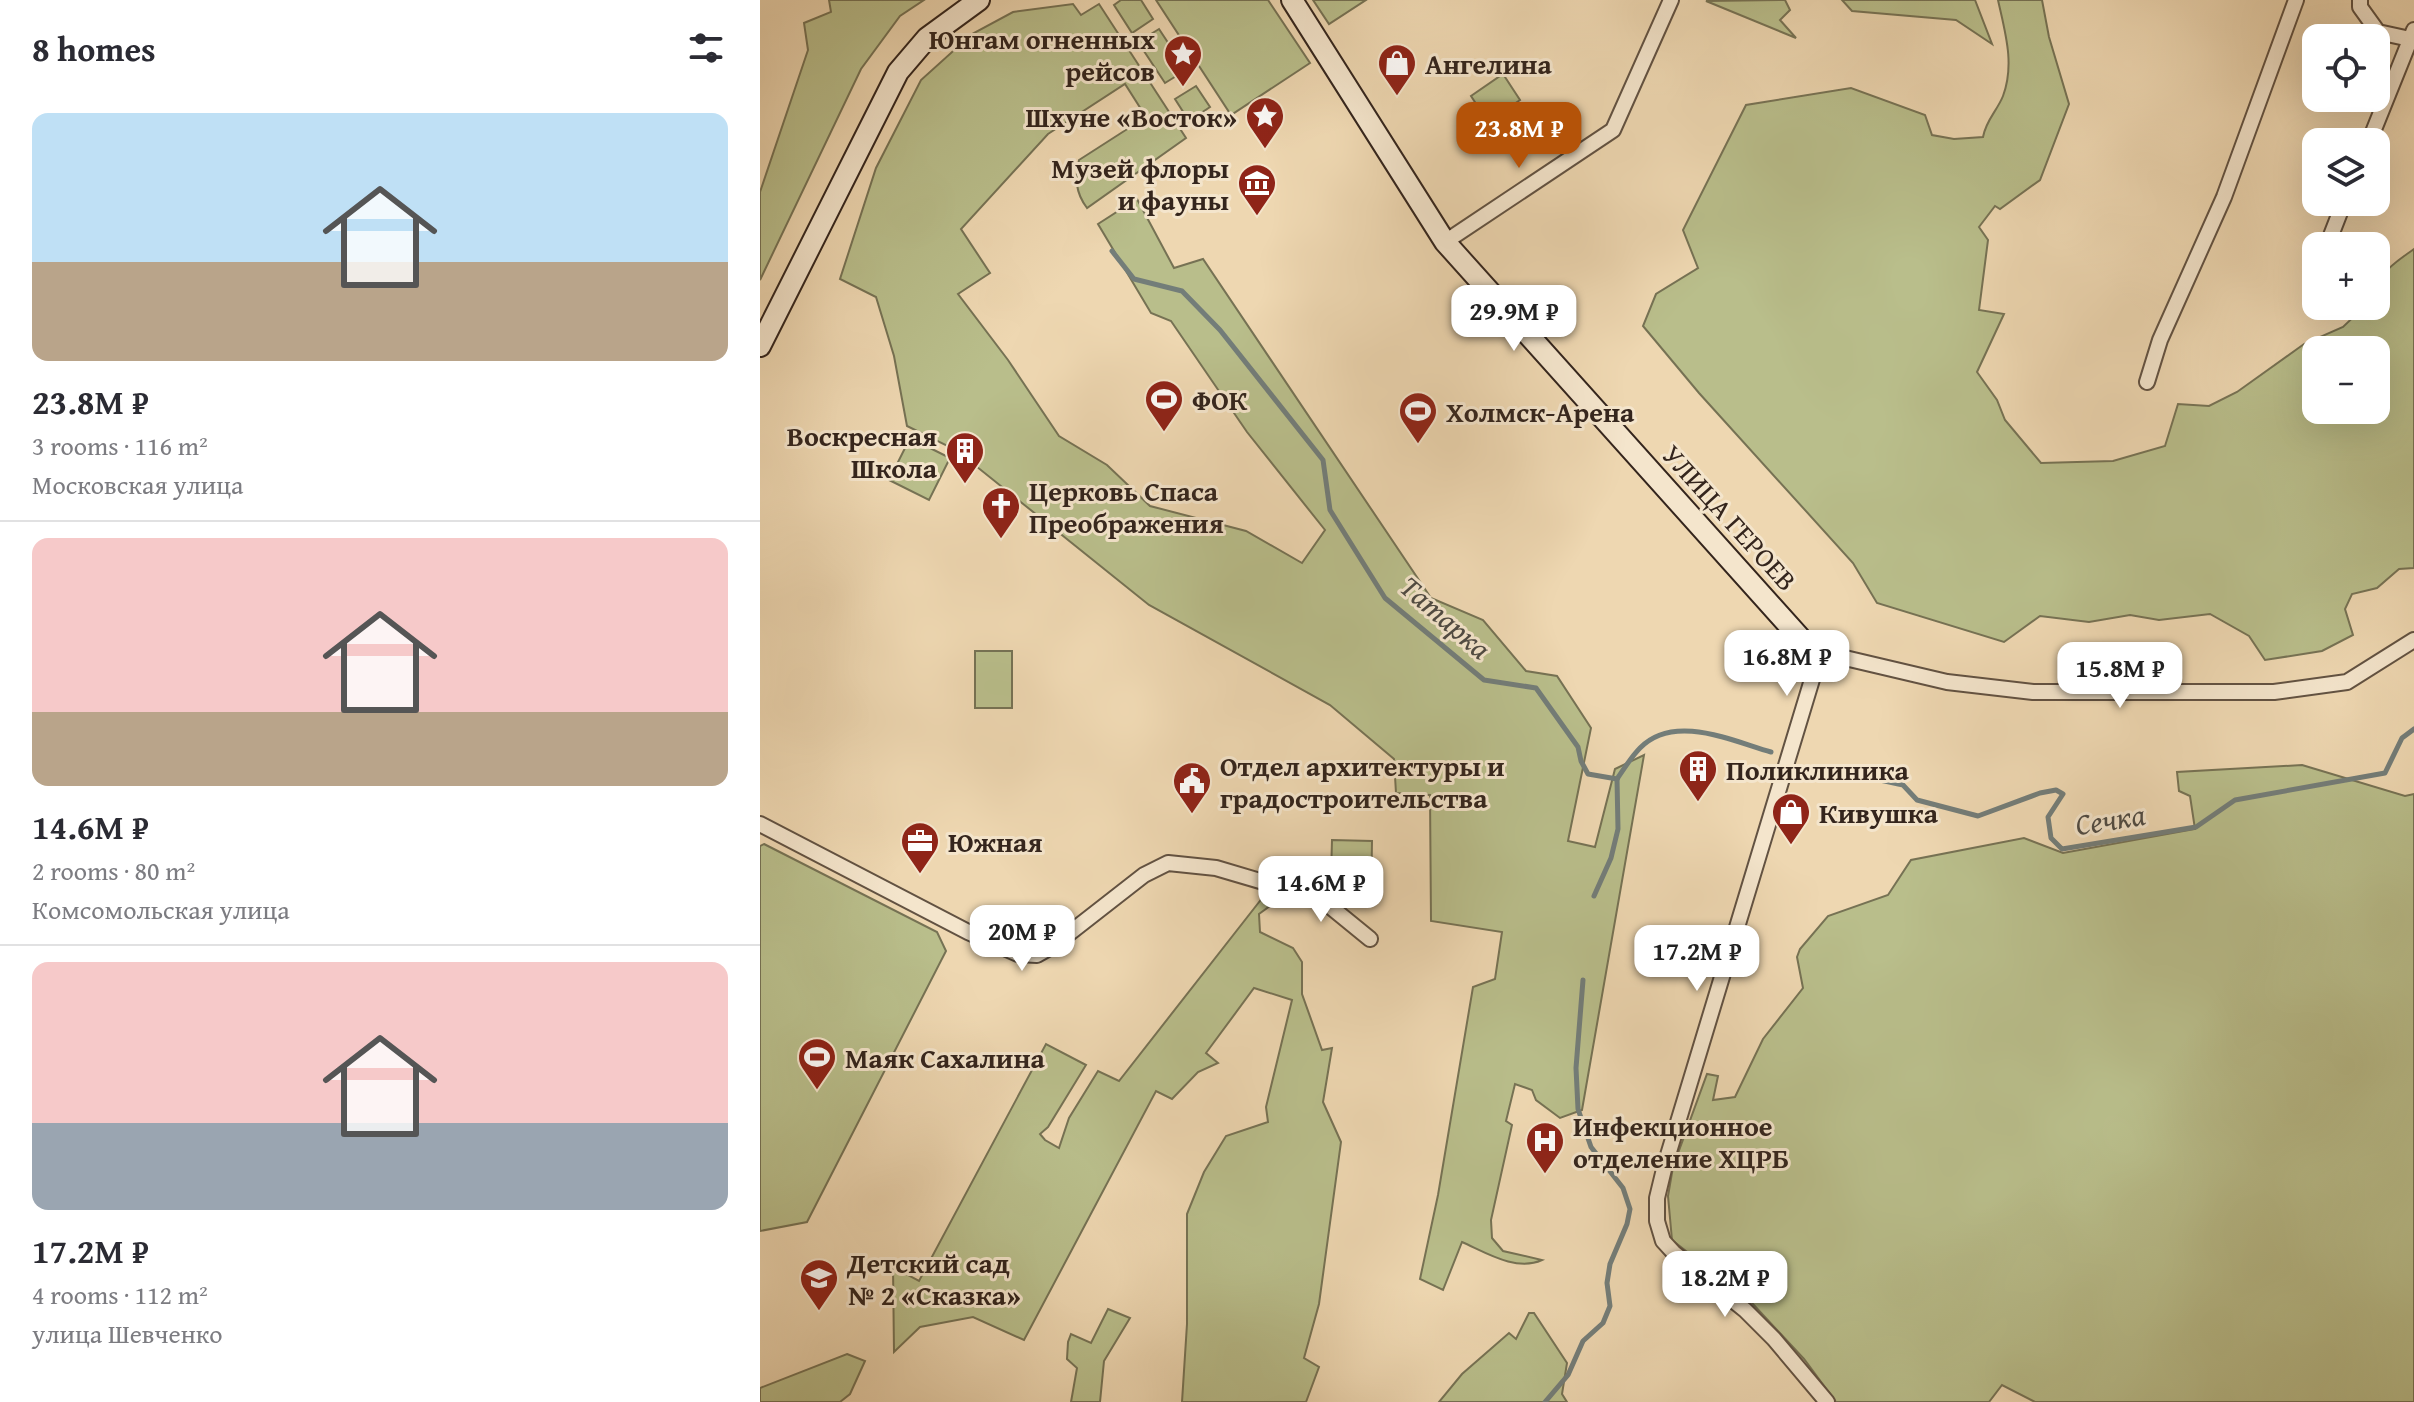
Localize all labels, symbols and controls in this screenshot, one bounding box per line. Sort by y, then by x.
place label: Юнгам огненных рейсов [929,18,1155,91]
text: 8 homes [32,24,156,73]
map controls [2302,24,2390,424]
button: locate [2302,24,2390,112]
icon: filters [684,26,728,70]
place icon: Юнгам огненных рейсов [1162,33,1204,88]
shop icon: Ангелина [1376,42,1418,97]
place label: Ангелина [1425,43,1552,84]
place icon: Шхуне «Восток» [1244,95,1286,150]
place label: Шхуне «Восток» [1026,96,1237,137]
pin: 23.8M ₽ [1445,102,1593,170]
text: 23.8M ₽ [1474,108,1564,147]
button: layers [2302,128,2390,216]
place label: Музей флоры и фауны [1051,147,1229,220]
museum icon: Музей флоры и фауны [1236,162,1278,217]
icon: home [308,165,452,309]
button: + [2302,232,2390,320]
pin: 29.9M ₽ [1440,285,1588,353]
text: 29.9M ₽ [1469,291,1559,330]
button: − [2302,336,2390,424]
text: 23.8M ₽ [32,377,149,426]
sports icon: ФОК [1143,378,1185,433]
place label: ФОК [1192,379,1248,420]
sports icon: Холмск-Арена [1397,390,1439,445]
place label: Холмск-Арена [1446,391,1635,432]
place label: Воскресная Школа [787,415,938,488]
text: 3 rooms · 116 m² [32,426,208,465]
building icon: Воскресная Школа [944,430,986,485]
street label: УЛИЦА ГЕРОЕВ [1653,435,1807,599]
text: Московская улица [32,465,243,504]
place label: Церковь Спаса Преображения [1029,470,1224,543]
church icon: Церковь Спаса Преображения [980,485,1022,540]
water label: Татарка [1391,565,1502,669]
icon: home [308,590,452,734]
pin: 16.8M ₽ [1713,630,1861,698]
text: 16.8M ₽ [1742,636,1832,675]
pin: 15.8M ₽ [2046,642,2194,710]
text: 15.8M ₽ [2075,648,2165,687]
place label: Отдел архитектуры и градостроительства [1220,745,1505,818]
building icon: Поликлиника [1677,748,1719,803]
place label: Поликлиника [1726,749,1910,790]
public building icon: Отдел архитектуры и градостроительства [1171,760,1213,815]
shop icon: Кивушка [1770,791,1812,846]
place label: Кивушка [1819,792,1939,833]
water label: Сечка [2072,792,2148,846]
text: 14.6M ₽ [32,802,149,851]
office icon: Южная [899,820,941,875]
place label: Южная [948,821,1042,862]
text: 2 rooms · 80 m² [32,851,195,890]
pin: 14.6M ₽ [1247,856,1395,924]
text: 14.6M ₽ [1276,862,1366,901]
text: Комсомольская улица [32,890,290,929]
pin: 20M ₽ [966,905,1078,973]
text: 20M ₽ [988,911,1056,950]
pin: 17.2M ₽ [1623,925,1771,993]
text: 17.2M ₽ [1652,931,1742,970]
icon: home [308,1014,452,1158]
sports icon: Маяк Сахалина [796,1036,838,1091]
place label: Маяк Сахалина [845,1037,1046,1078]
place label: Инфекционное отделение ХЦРБ [1573,1105,1789,1178]
hospital icon: Инфекционное отделение ХЦРБ [1524,1120,1566,1175]
text: 17.2M ₽ [32,1226,149,1275]
place label: Детский сад № 2 «Сказка» [846,1242,1021,1315]
pin: 18.2M ₽ [1651,1251,1799,1319]
school or university icon: Детский сад № 2 «Сказка» [798,1257,840,1312]
text: 18.2M ₽ [1680,1257,1770,1296]
text: 4 rooms · 112 m² [32,1275,208,1314]
text: улица Шевченко [32,1314,223,1353]

